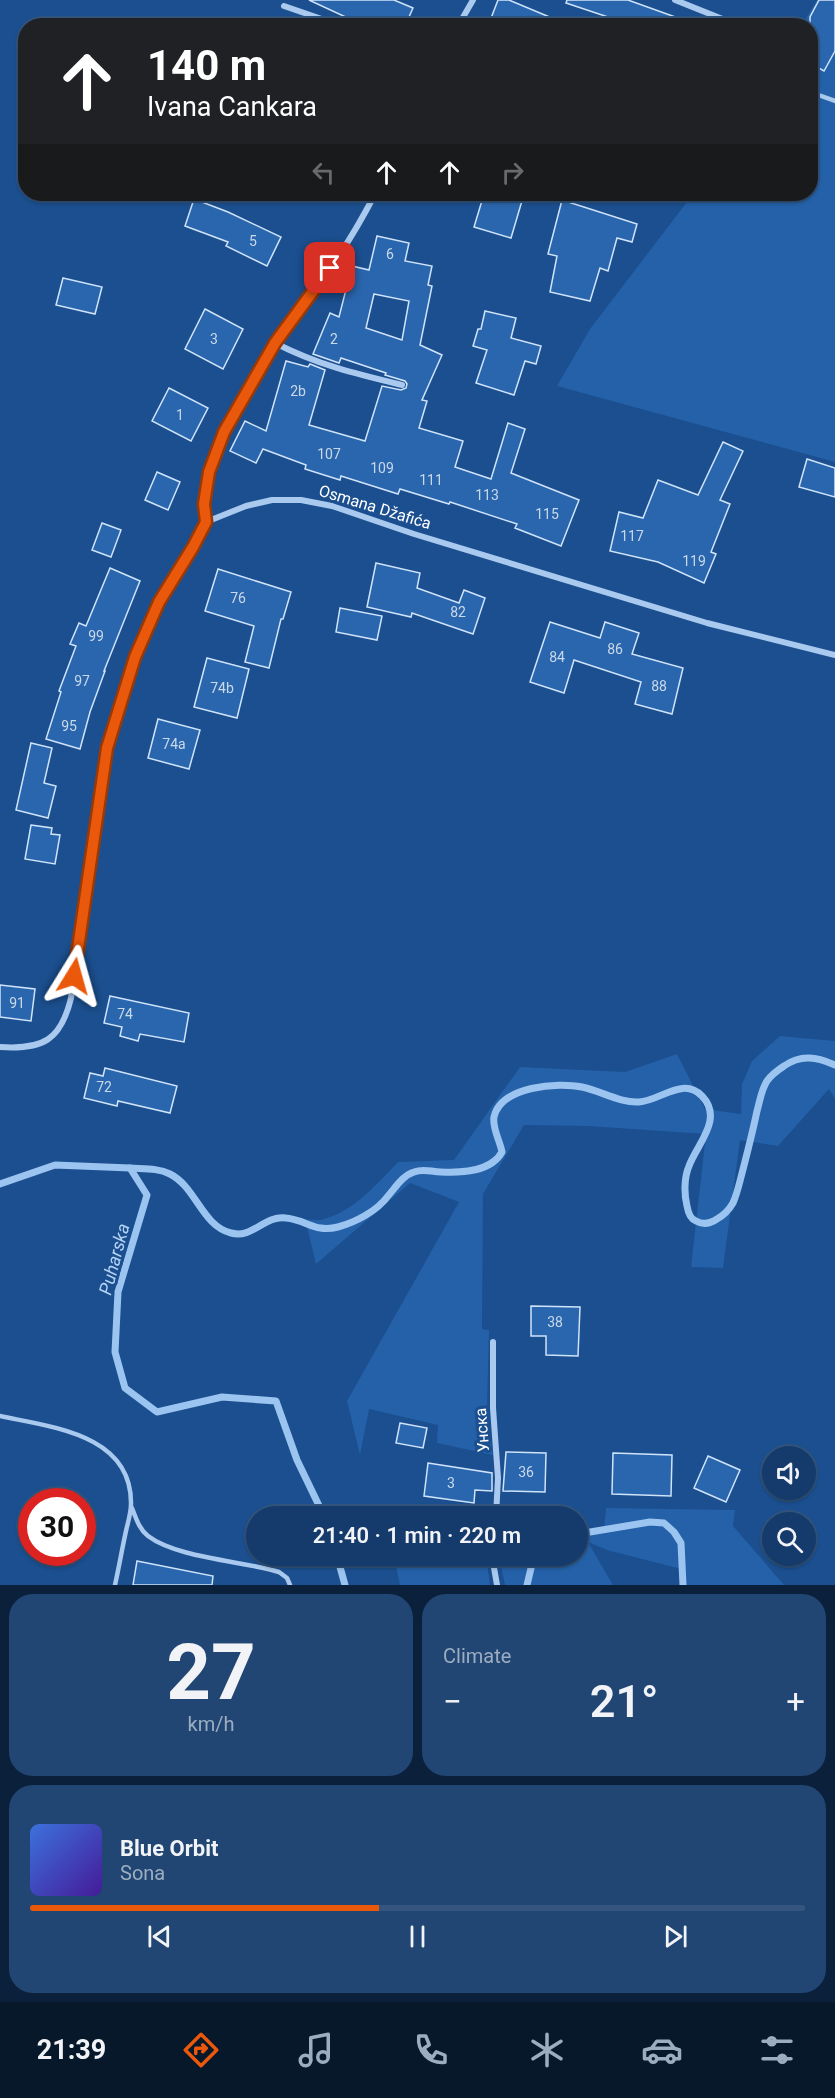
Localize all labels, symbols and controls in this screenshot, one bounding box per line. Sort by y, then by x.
text: 140 m [147,41,266,90]
icon: ahead [48,42,126,120]
text: Ivana Cankara [147,91,317,123]
icon: left [307,156,340,189]
icon: ahead [370,156,403,189]
icon: ahead [433,156,466,189]
icon: right [496,156,529,189]
house number: 5 [249,233,257,249]
pin [304,242,355,293]
house number: 6 [386,246,394,262]
icon: arrive [313,251,346,284]
house number: 3 [210,331,218,347]
house number: 2 [330,331,338,347]
house number: 2b [290,383,306,399]
house number: 1 [176,407,184,423]
house number: 107 [317,446,341,462]
house number: 109 [370,460,394,476]
house number: 111 [419,472,443,488]
street label: Osmana Džafića [316,481,434,533]
house number: 113 [475,487,499,503]
house number: 115 [535,506,559,522]
house number: 117 [620,528,644,544]
house number: 119 [682,553,706,569]
house number: 76 [230,590,246,606]
house number: 82 [450,604,466,620]
house number: 99 [88,628,104,644]
house number: 86 [607,641,623,657]
house number: 84 [549,649,565,665]
house number: 97 [74,673,90,689]
house number: 88 [651,678,667,694]
house number: 74b [210,680,234,696]
house number: 95 [61,718,77,734]
house number: 74a [162,736,186,752]
position arrow [42,944,106,1008]
house number: 91 [9,995,25,1011]
house number: 74 [117,1006,133,1022]
house number: 72 [96,1079,112,1095]
water label: Puharska [94,1221,134,1297]
house number: 38 [547,1314,563,1330]
street label: Унска [471,1407,493,1453]
map controls [762,1446,816,1566]
button: sound [762,1446,816,1500]
house number: 36 [518,1464,534,1480]
house number: 3 [447,1475,455,1491]
speed limit sign: 30 [18,1488,96,1566]
button: search [762,1512,816,1566]
text: 21:40 · 1 min · 220 m [313,1523,521,1548]
text: 27 [166,1627,256,1718]
text: Climate [443,1644,511,1668]
text: 21° [590,1675,658,1728]
text: − [443,1682,462,1721]
text: + [786,1682,805,1721]
text: km/h [188,1712,234,1736]
text: Blue Orbit [120,1836,218,1861]
text: Sona [120,1861,165,1885]
icon: previous [143,1920,176,1953]
icon: pause [401,1920,434,1953]
icon: next [659,1920,692,1953]
icon: directions [180,2029,222,2071]
icon: music [295,2029,337,2071]
icon: phone [410,2029,452,2071]
icon: climate [526,2029,568,2071]
icon: car [641,2029,683,2071]
icon: filters [756,2029,798,2071]
text: 21:39 [37,2034,106,2066]

